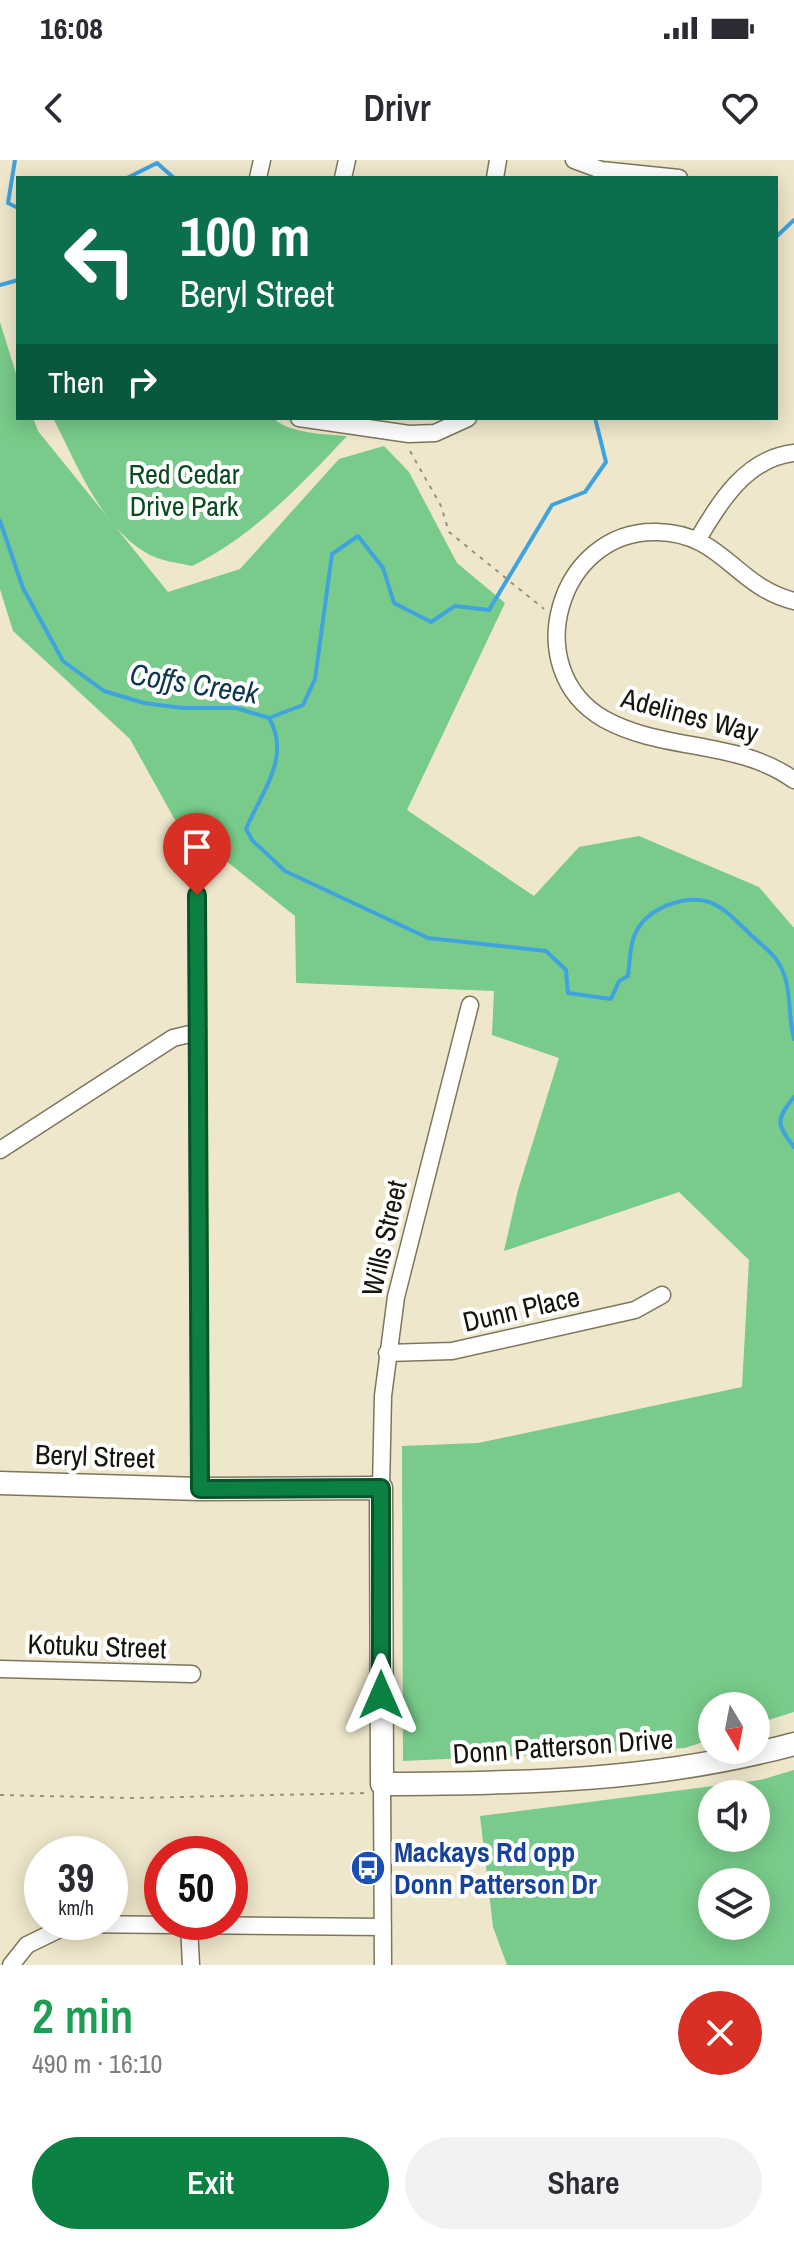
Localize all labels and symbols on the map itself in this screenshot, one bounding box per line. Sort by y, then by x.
park label: Red Cedar Drive Park [128,455,240,525]
water label: Coffs Creek [127,653,263,713]
street label: Adelines Way [616,678,763,752]
pin [163,813,231,895]
street label: Wills Street [352,1177,416,1299]
street label: Dunn Place [459,1277,583,1341]
street label: Beryl Street [34,1435,156,1477]
street label: Kotuku Street [27,1625,167,1667]
position arrow [339,1653,423,1737]
north arrow [698,1692,770,1764]
street label: Donn Patterson Drive [452,1719,674,1773]
place label: Mackays Rd opp Donn Patterson Dr [394,1833,597,1903]
speed limit sign: 50 [144,1836,248,1940]
bus stop icon: Mackays Rd opp Donn Patterson Dr [349,1849,387,1887]

